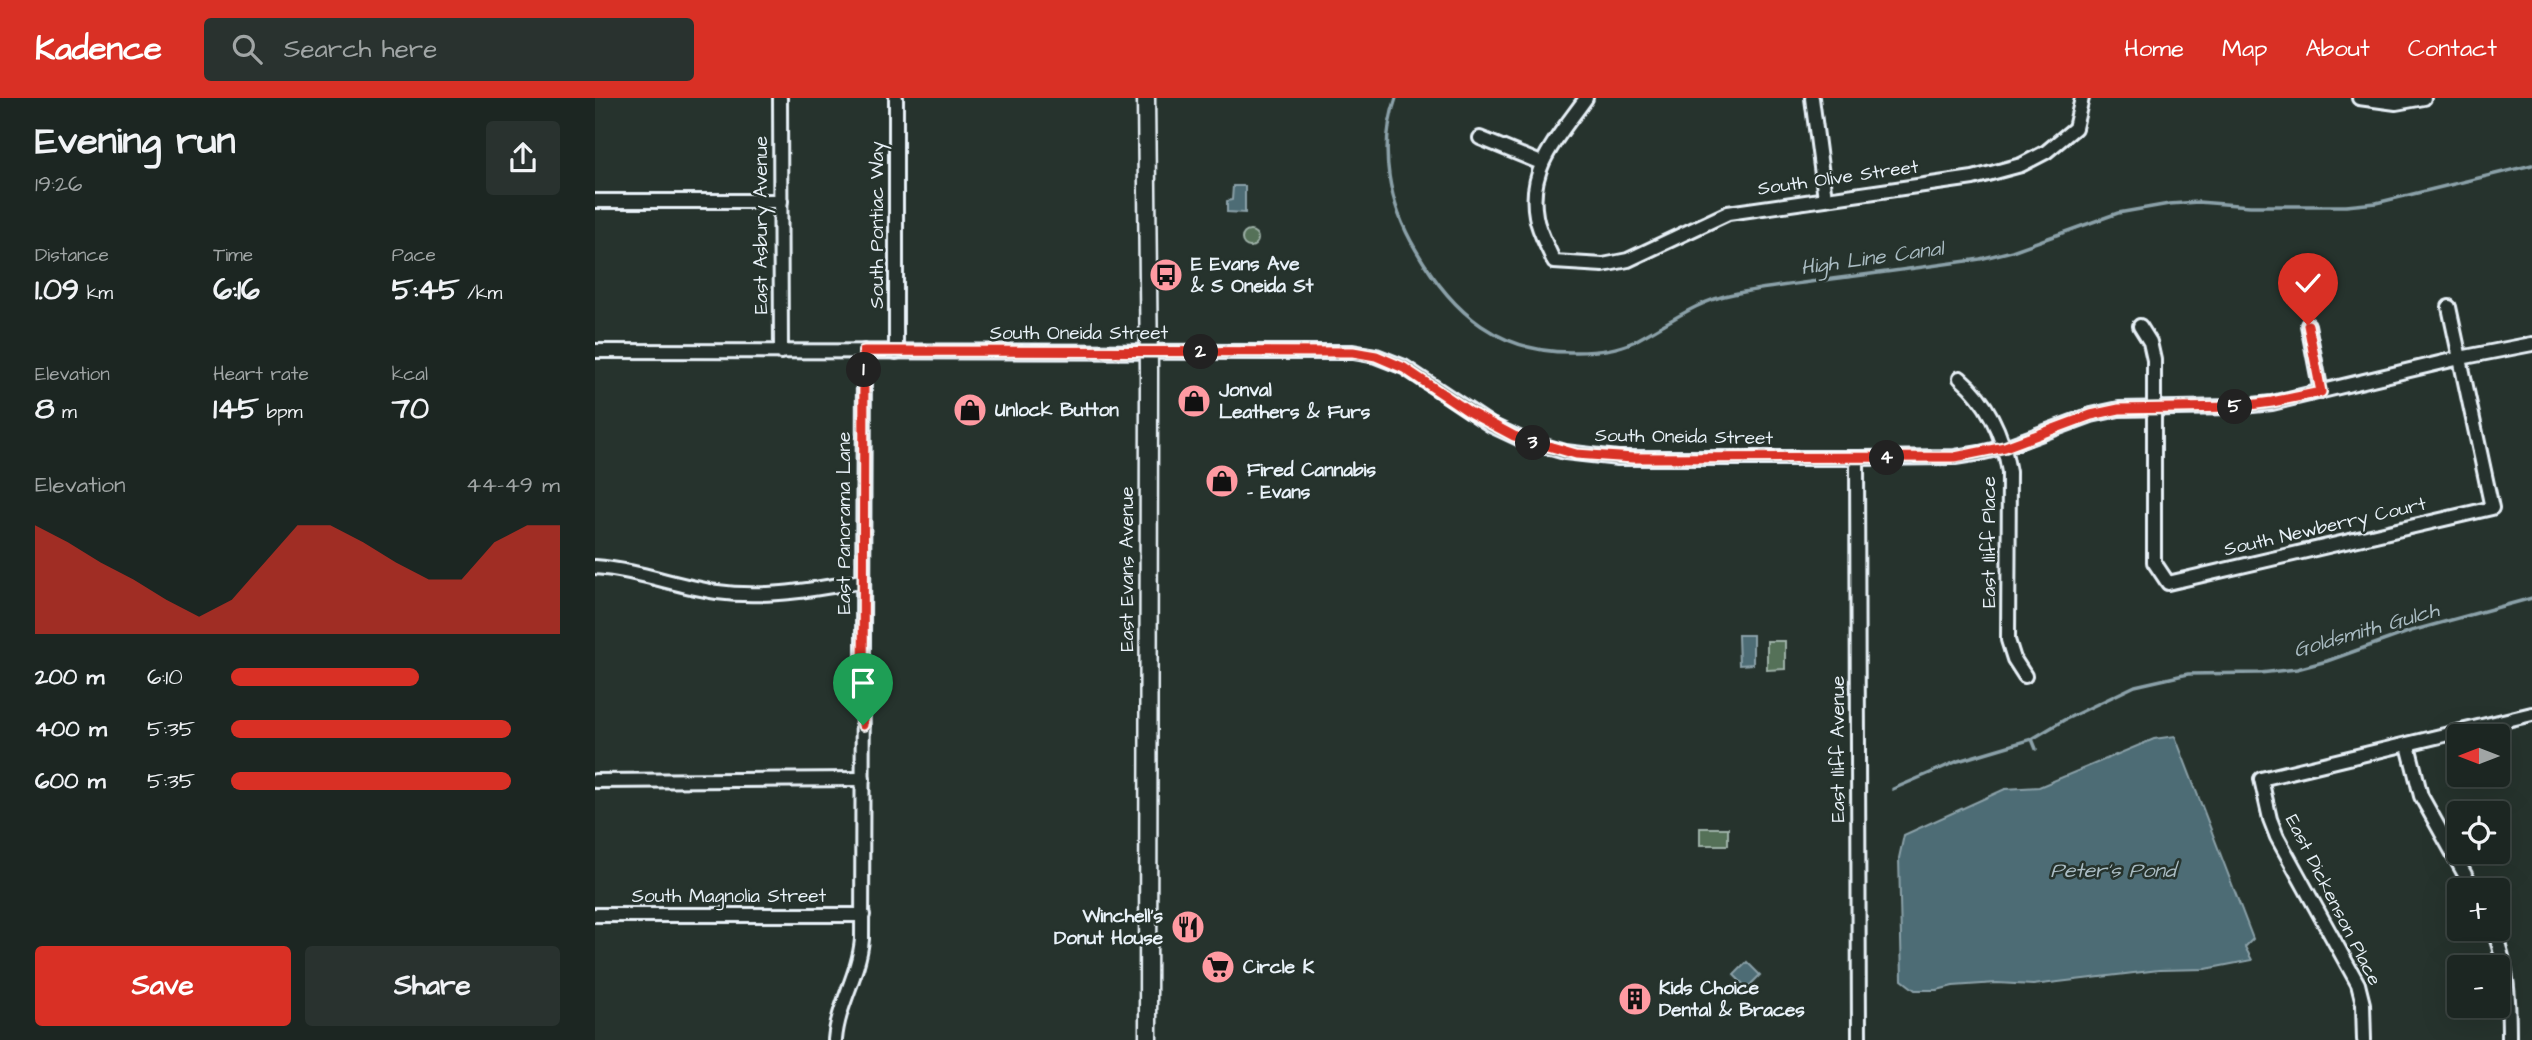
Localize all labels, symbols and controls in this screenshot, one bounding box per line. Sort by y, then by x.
search box [204,18,694,81]
text: Kadence [35,26,162,72]
icon: search [228,30,266,68]
text: Search here [284,31,437,67]
text: Home [2124,32,2184,66]
text: Map [2222,32,2267,66]
text: About [2305,32,2370,66]
text: Contact [2408,32,2497,66]
text: Evening run [35,116,236,168]
button: share [486,121,560,195]
street label: East Asbury Avenue [748,136,776,314]
street label: South Pontiac Way [864,141,892,309]
street label: South Olive Street [1756,153,1920,203]
text: 19:26 [35,168,82,200]
water label: High Line Canal [1799,233,1948,283]
text: Distance [35,242,109,269]
text: Time [213,242,253,269]
text: Pace [392,242,436,269]
place label: E Evans Ave & S Oneida St [1190,251,1314,300]
pin [2278,253,2338,325]
bus stop icon: E Evans Ave & S Oneida St [1147,256,1185,294]
icon: check [2289,264,2327,302]
text: 1.09 [35,269,79,311]
text: 6:16 [213,269,260,311]
text: 5:45 [392,269,460,311]
text: km [79,280,113,307]
text: /km [460,280,502,307]
street label: South Oneida Street [990,320,1168,347]
pin: 2 [1183,334,1219,370]
text: 2 [1195,338,1206,365]
pin: 1 [847,352,881,388]
text: 1 [862,356,865,383]
text: Elevation [35,361,110,388]
text: Heart rate [213,361,309,388]
text: kcal [392,361,428,388]
place label: Jonval Leathers & Furs [1218,377,1371,426]
shop icon: Jonval Leathers & Furs [1175,382,1213,420]
text: 8 [35,388,54,430]
text: 145 [213,388,259,430]
text: 70 [392,388,429,430]
pin: 5 [2217,390,2253,424]
shop icon: Unlock Button [951,391,989,429]
text: 5 [2228,393,2241,420]
place label: Unlock Button [995,397,1119,424]
text: m [54,399,77,426]
text: bpm [259,399,302,426]
street label: South Oneida Street [1595,422,1774,452]
pin: 3 [1515,426,1551,460]
text: 3 [1528,429,1537,456]
street label: East Panorama Lane [831,432,858,614]
pin: 4 [1869,440,1905,476]
text: 4 [1880,444,1893,471]
place label: Fired Cannabis - Evans [1247,457,1376,506]
shop icon: Fired Cannabis - Evans [1203,462,1241,500]
text: Elevation [35,469,126,501]
text: 44–49 m [466,469,560,501]
street label: East Iliff Place [1976,476,2003,608]
street label: East Evans Avenue [1114,487,1141,651]
street label: South Newberry Court [2221,491,2429,564]
water label: Goldsmith Gulch [2290,595,2444,665]
pin [833,653,893,725]
text: 200 m [35,661,104,693]
text: 6:10 [147,661,183,693]
icon: arrive [844,664,882,702]
street label: East Iliff Avenue [1825,676,1852,822]
text: 400 m [35,713,107,745]
text: 5:35 [147,713,195,745]
north arrow [2447,724,2509,788]
map controls [2447,724,2510,1018]
text: 600 m [35,765,106,797]
text: 5:35 [147,765,195,797]
button: locate [2447,801,2510,864]
street label: East Dickenson Place [2278,810,2388,990]
water label: Peter's Pond [2050,856,2180,885]
button: + [2447,878,2510,941]
street label: South Magnolia Street [632,883,826,911]
place label: Winchell's Donut House [1054,903,1164,952]
restaurant icon: Winchell's Donut House [1169,908,1207,946]
button: Save [35,946,291,1026]
button: Share [305,946,560,1026]
supermarket icon: Circle K [1199,948,1237,986]
place label: Circle K [1243,954,1315,981]
button: − [2447,955,2510,1018]
place label: Kids Choice Dental & Braces [1659,975,1805,1024]
building icon: Kids Choice Dental & Braces [1616,980,1654,1018]

